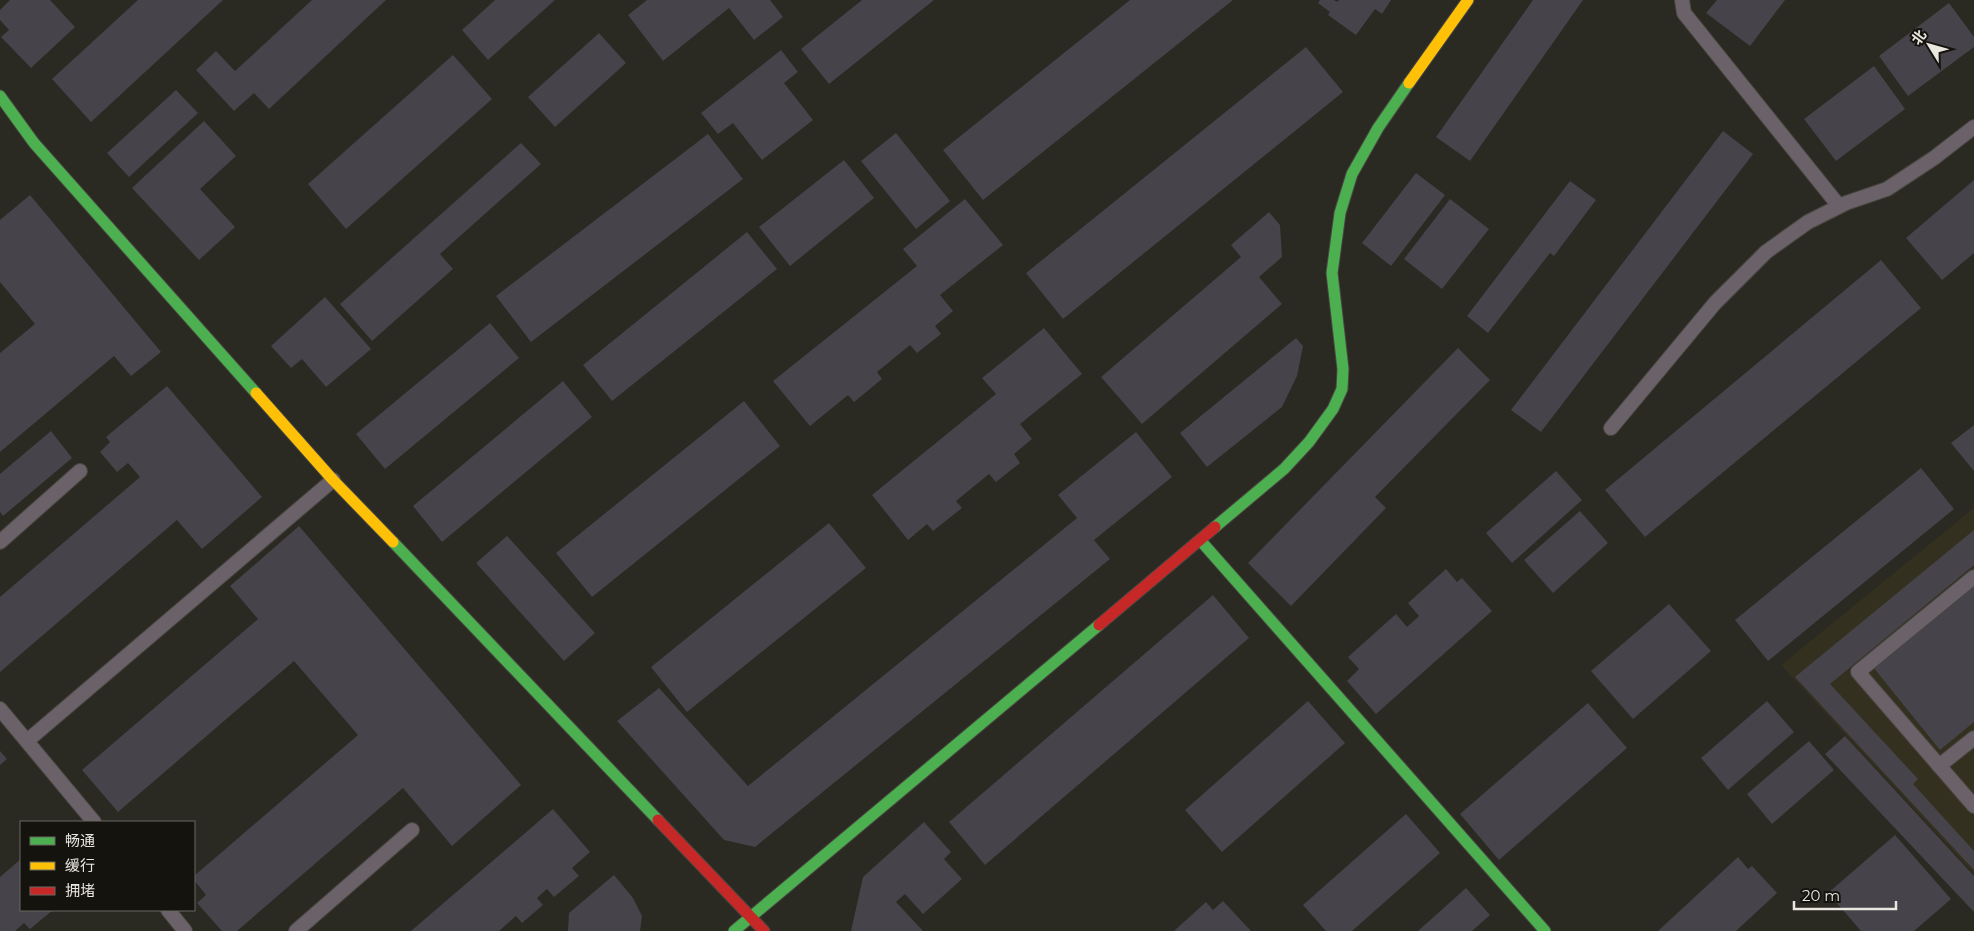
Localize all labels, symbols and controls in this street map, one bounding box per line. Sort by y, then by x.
north arrow [1904,20,1954,70]
text: 北 [1907,26,1930,48]
legend [20,821,195,911]
text: 畅通 [65,831,95,850]
text: 缓行 [65,856,95,875]
scale bar [1794,878,1896,910]
text: 拥堵 [65,881,95,900]
text: 20 m [1802,886,1840,905]

